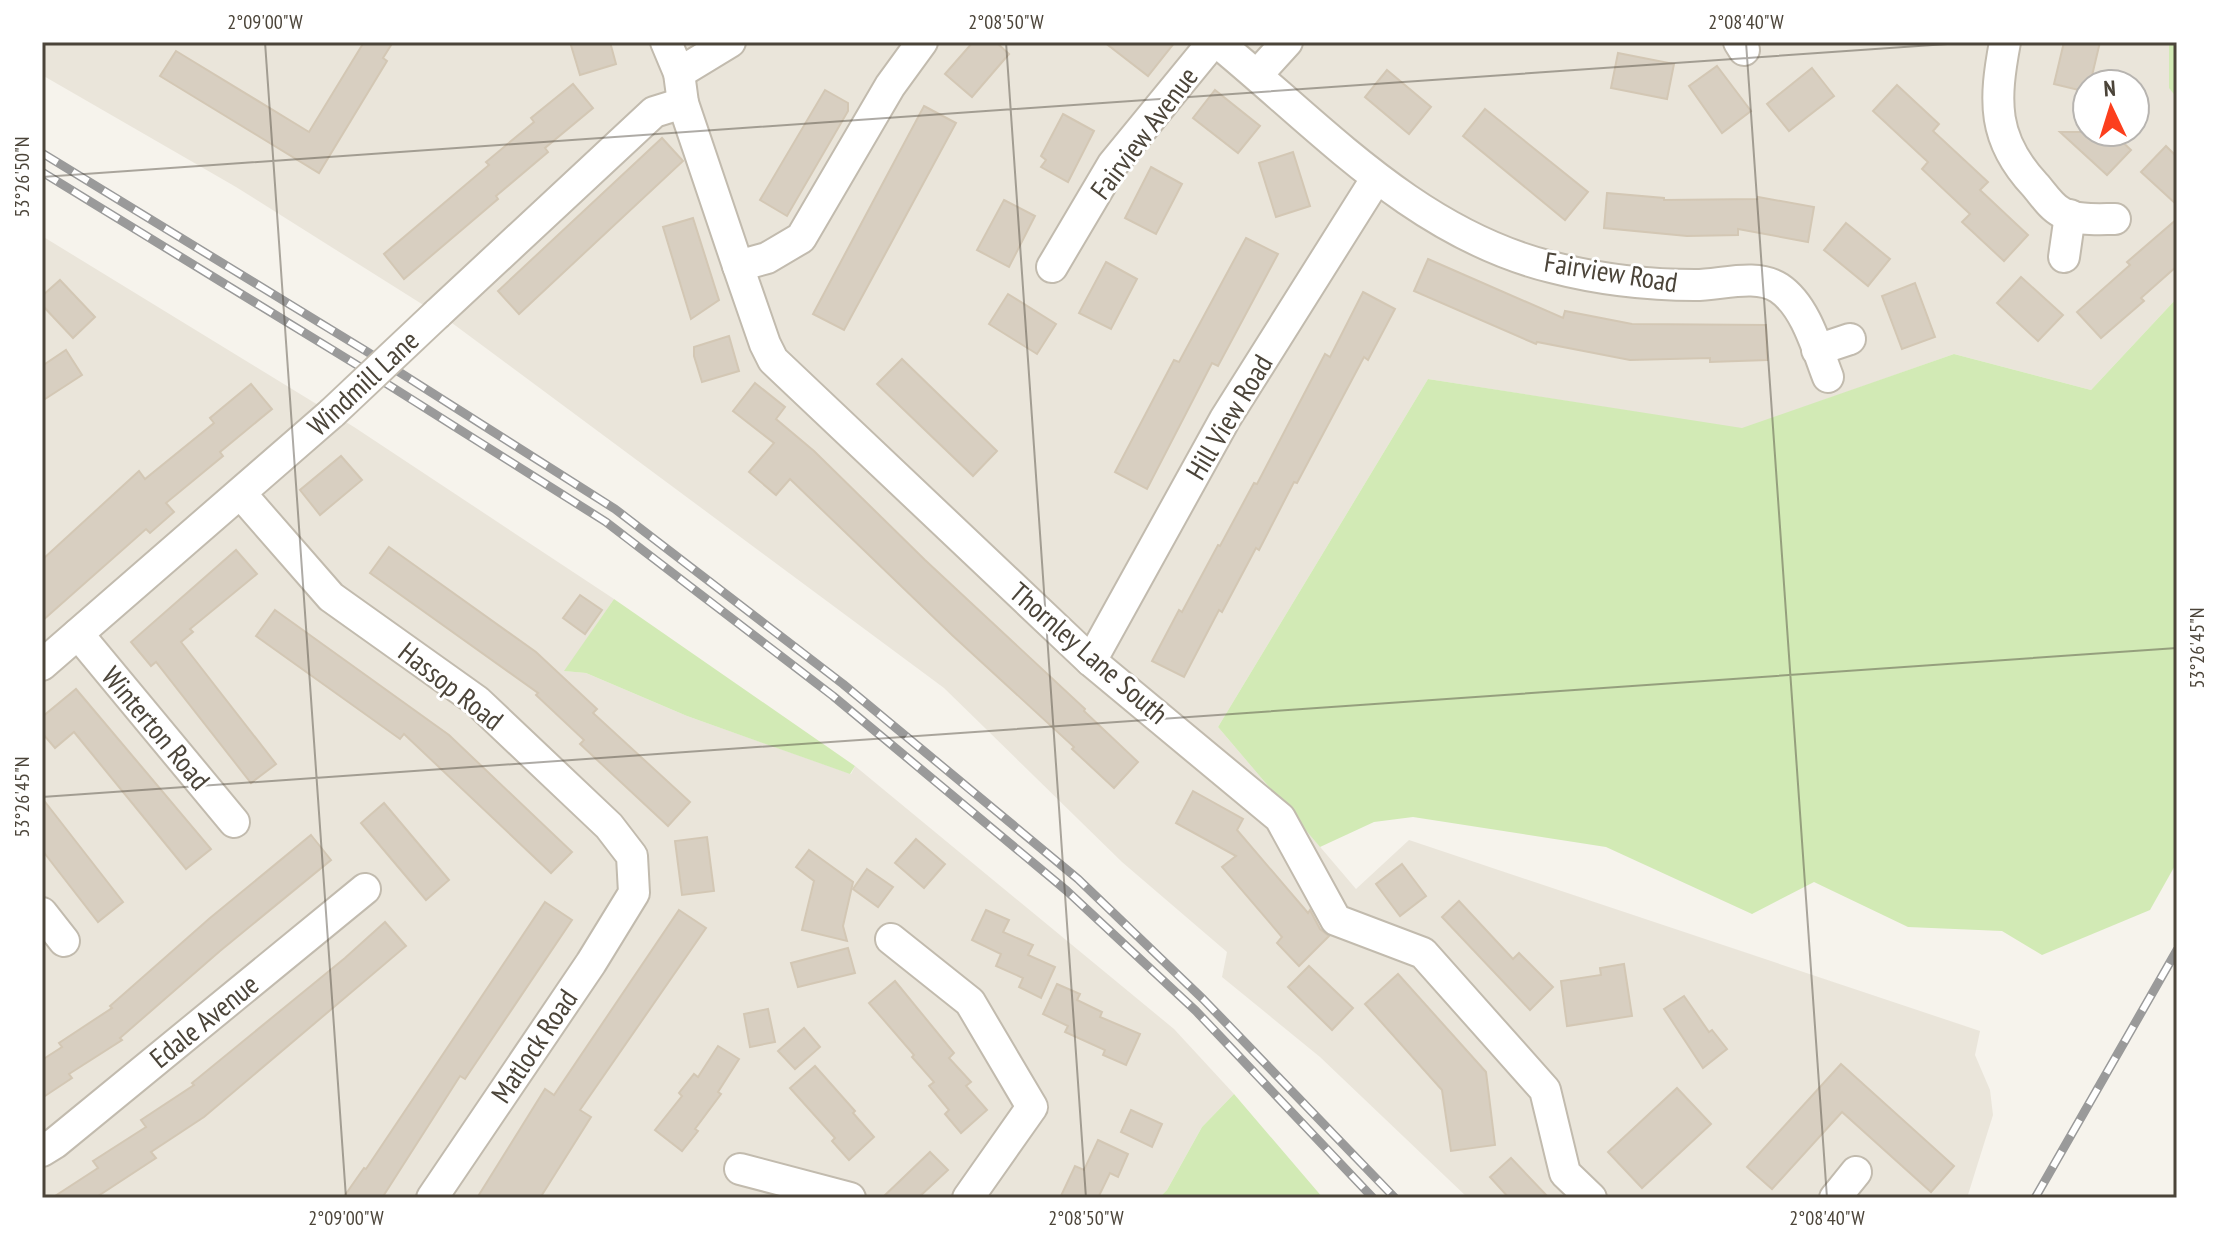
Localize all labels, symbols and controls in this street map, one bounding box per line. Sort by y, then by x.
text: 2°09'00"W [227,9,303,35]
text: 2°08'50"W [968,9,1044,35]
text: 2°08'40"W [1708,9,1784,35]
street label: Fairview Avenue [1082,59,1206,206]
north arrow [2071,68,2151,148]
text: N [2103,74,2117,102]
text: 53°26'50"N [9,137,35,217]
street label: Fairview Road [1542,243,1680,300]
street label: Windmill Lane [299,322,426,444]
street label: Hill View Road [1177,347,1280,486]
street label: Thornley Lane South [1002,574,1176,732]
text: 53°26'45"N [2184,608,2210,688]
street label: Hassop Road [391,633,511,738]
street label: Winterton Road [94,658,219,797]
text: 53°26'45"N [9,757,35,837]
street label: Edale Avenue [142,966,266,1076]
street label: Matlock Road [482,982,585,1110]
text: 2°09'00"W [308,1205,384,1231]
text: 2°08'50"W [1048,1205,1124,1231]
text: 2°08'40"W [1789,1205,1865,1231]

